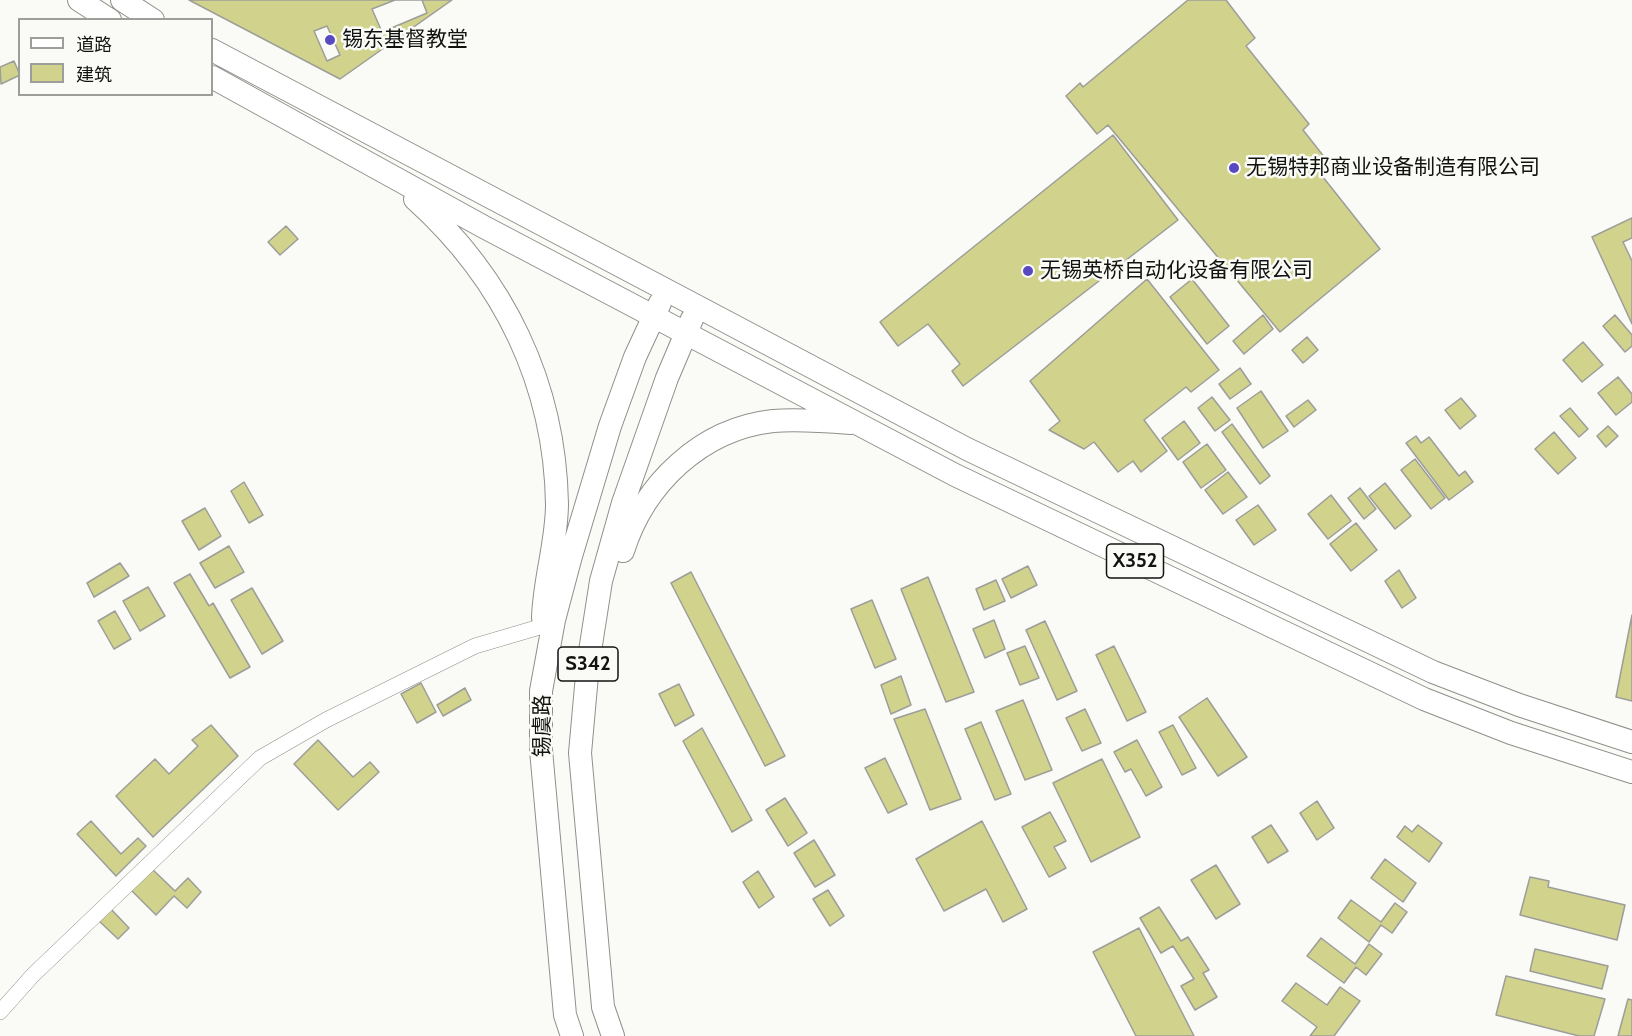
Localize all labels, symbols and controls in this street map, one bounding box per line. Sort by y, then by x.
legend [18,18,213,96]
place label: 锡东基督教堂 [342,27,468,53]
marker: 锡东基督教堂 [323,33,337,47]
text: 道路 [76,34,112,56]
text: 建筑 [76,64,112,86]
place label: 无锡特邦商业设备制造有限公司 [1246,155,1540,181]
marker: 无锡特邦商业设备制造有限公司 [1227,161,1241,175]
place label: 无锡英桥自动化设备有限公司 [1040,258,1313,284]
marker: 无锡英桥自动化设备有限公司 [1021,264,1035,278]
road number: X352 [1106,544,1164,578]
road number: S342 [558,647,618,681]
street label: 锡虞路 [530,695,556,757]

